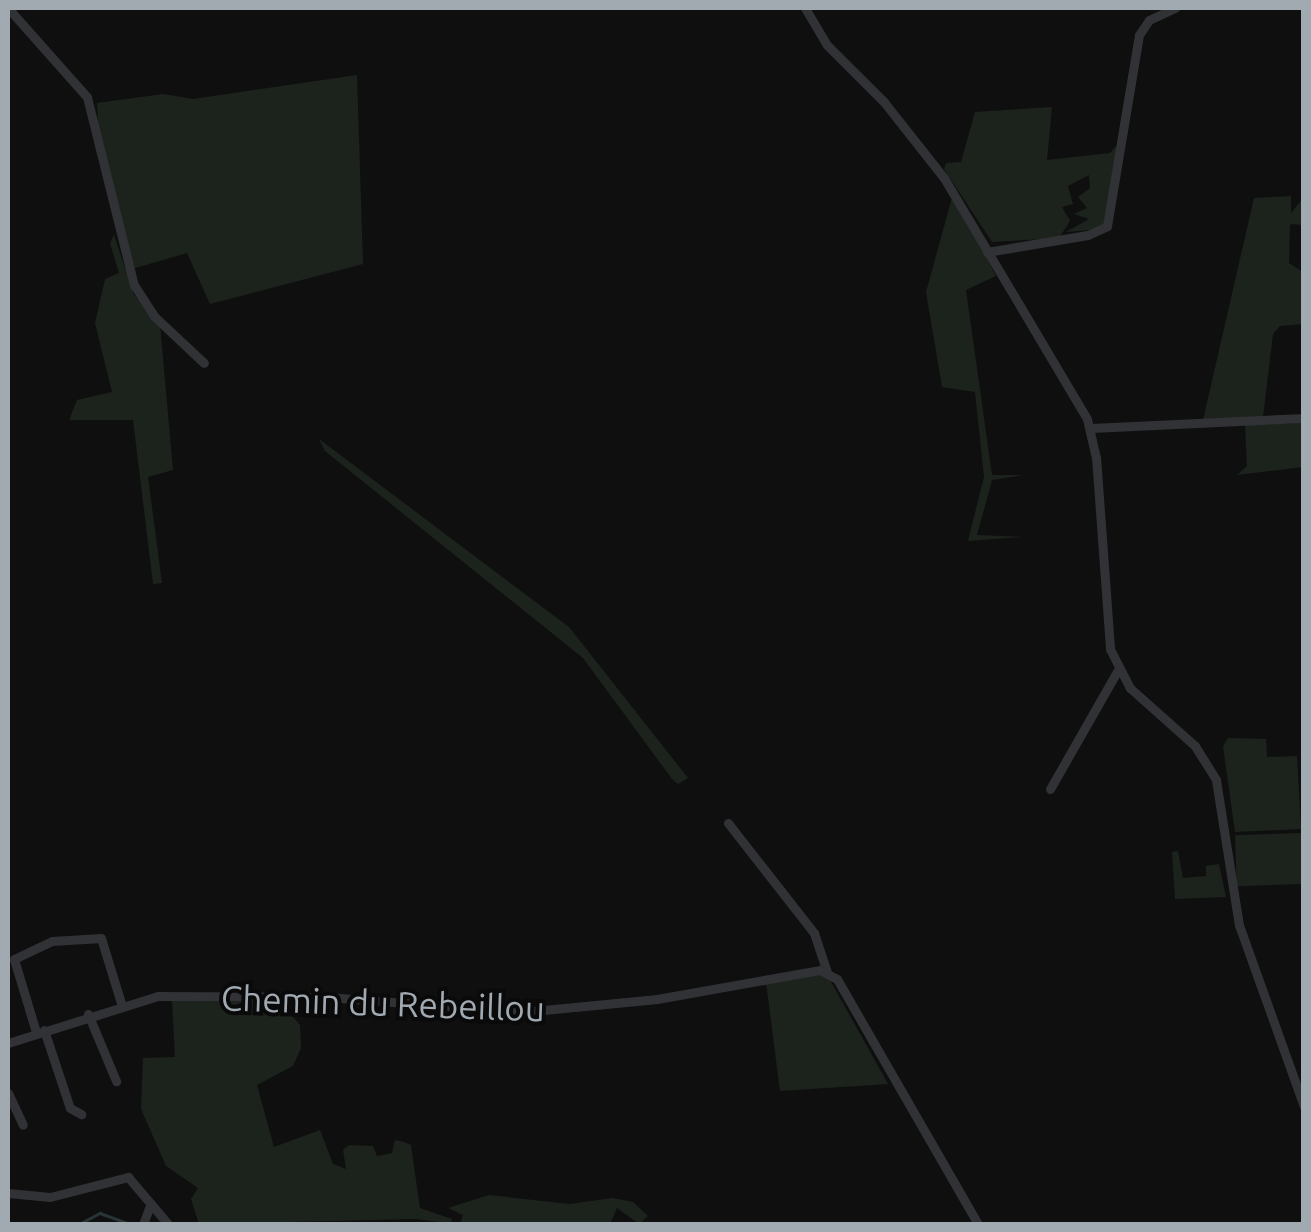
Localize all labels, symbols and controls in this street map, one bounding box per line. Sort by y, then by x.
street label: Chemin du Rebeillou [220,976,546,1030]

